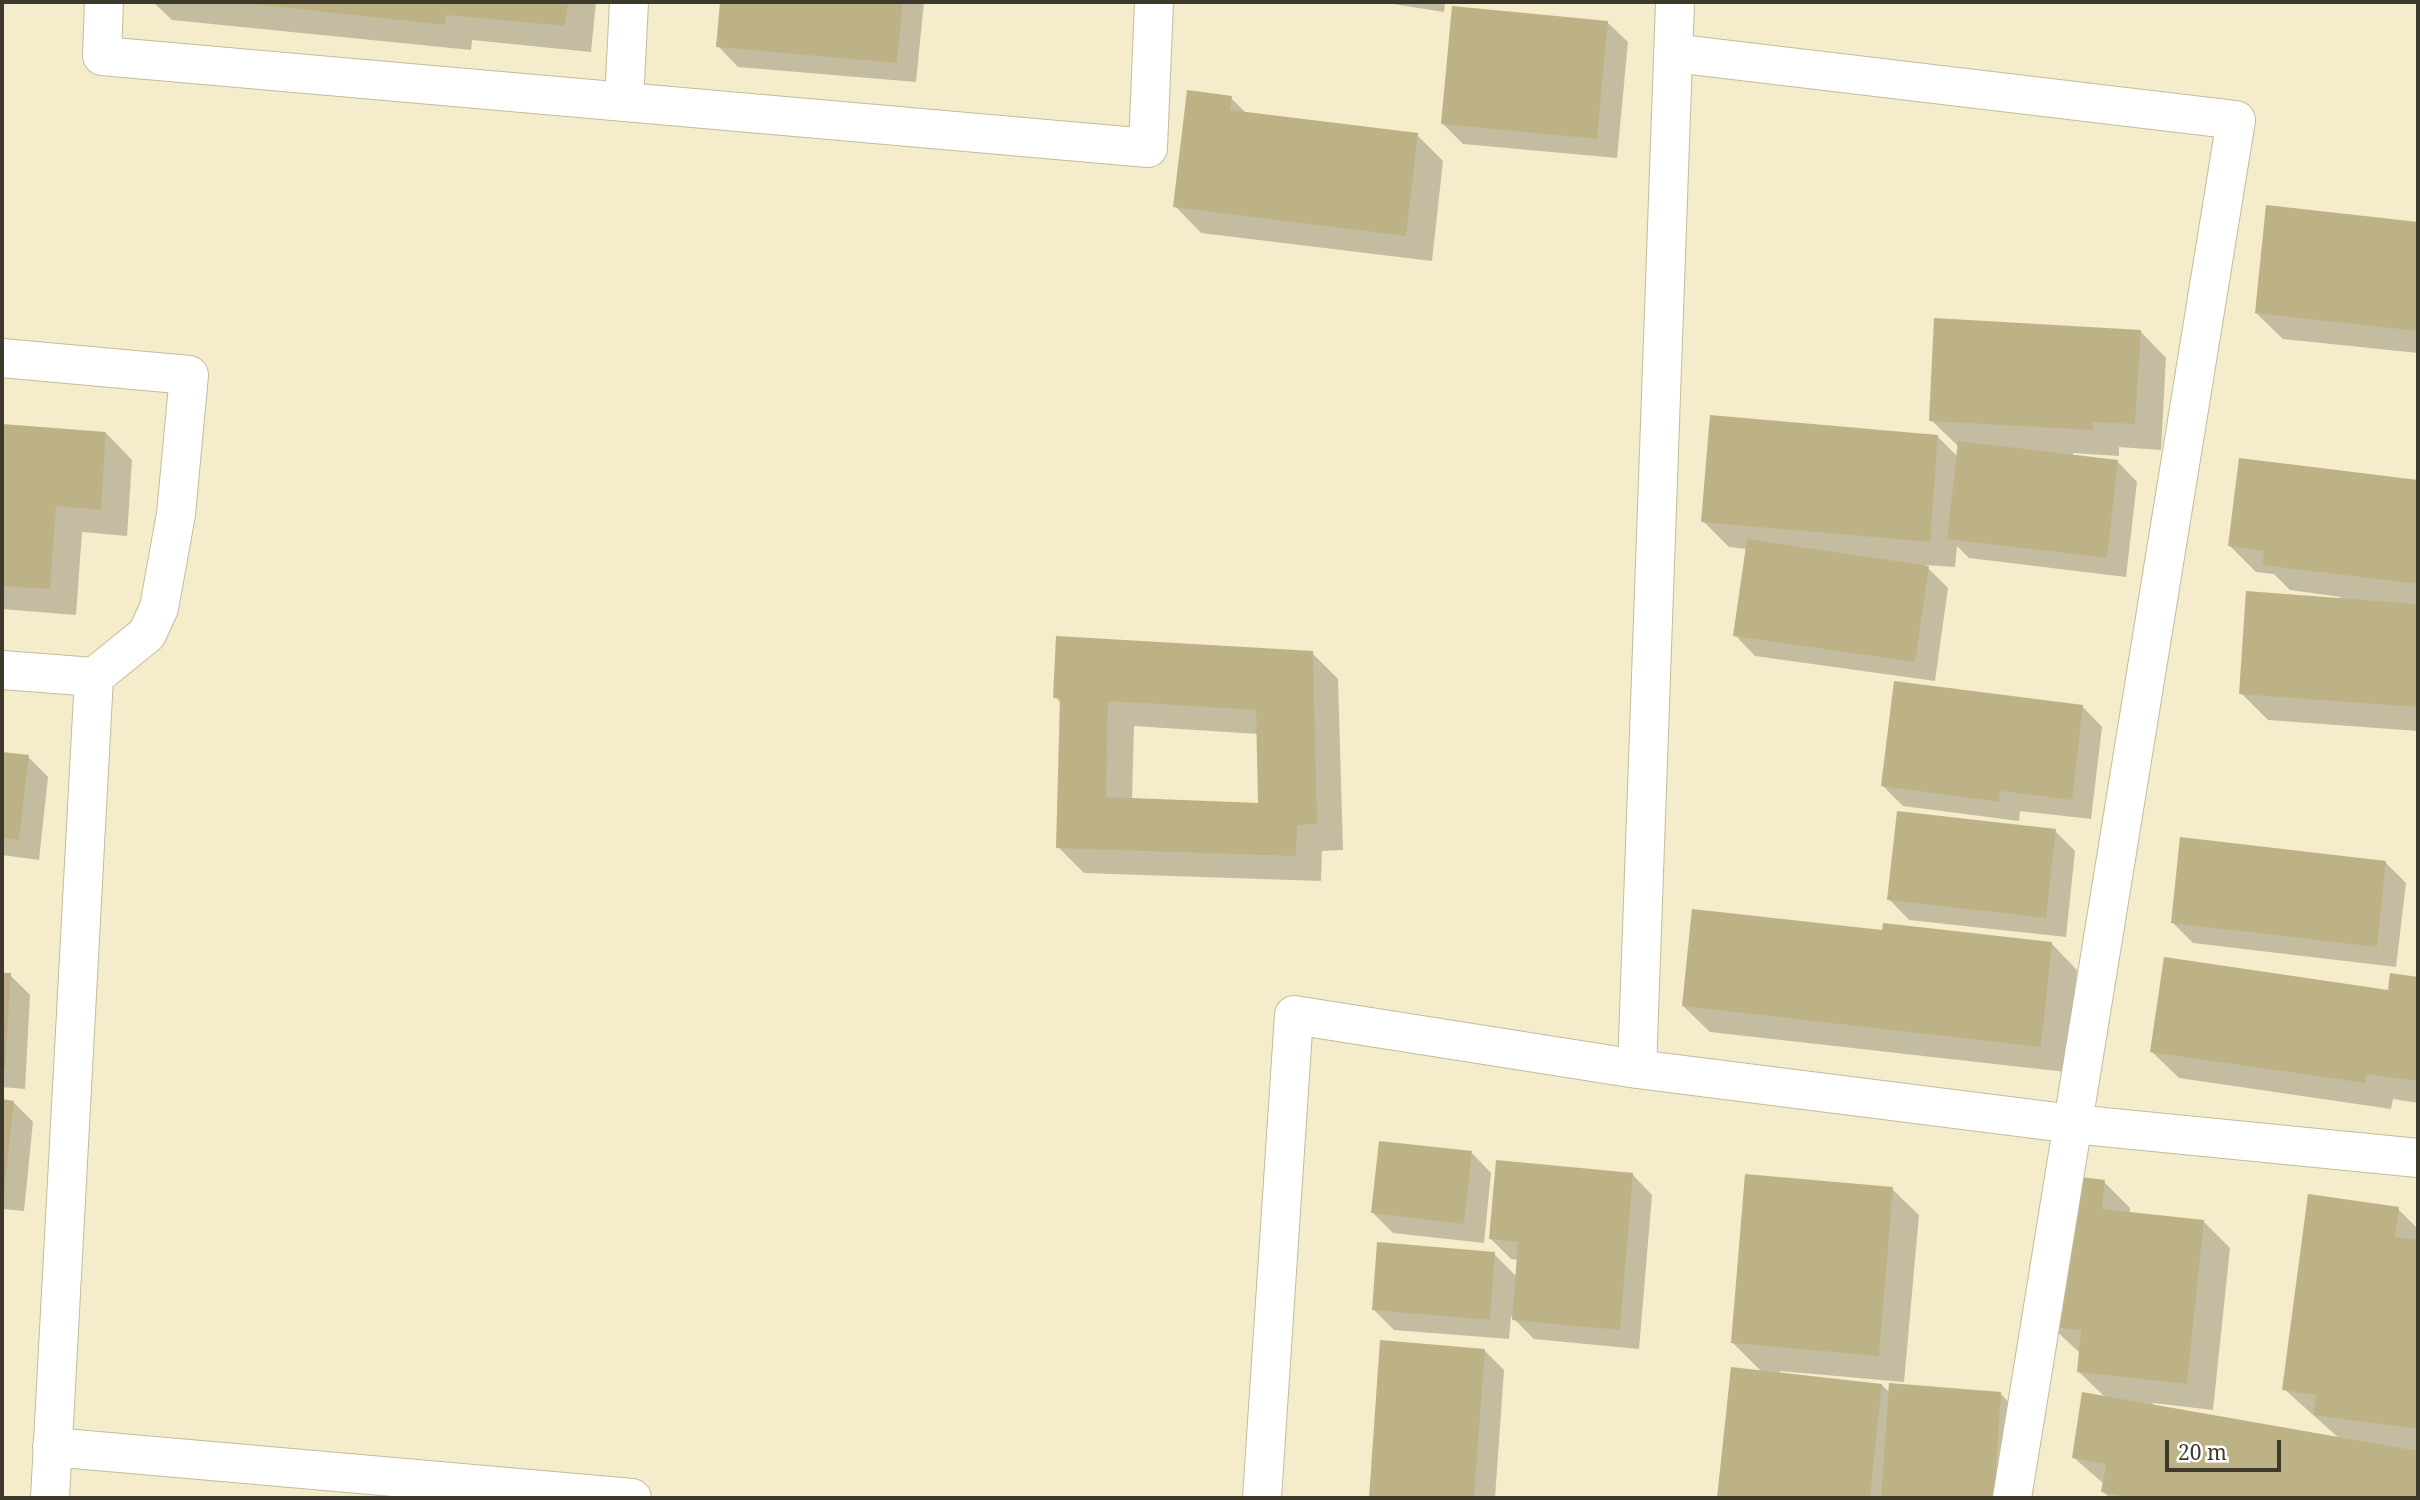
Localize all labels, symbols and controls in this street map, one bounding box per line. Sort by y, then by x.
scale bar [2168,1426,2284,1470]
text: 20 m [2178,1438,2227,1466]

